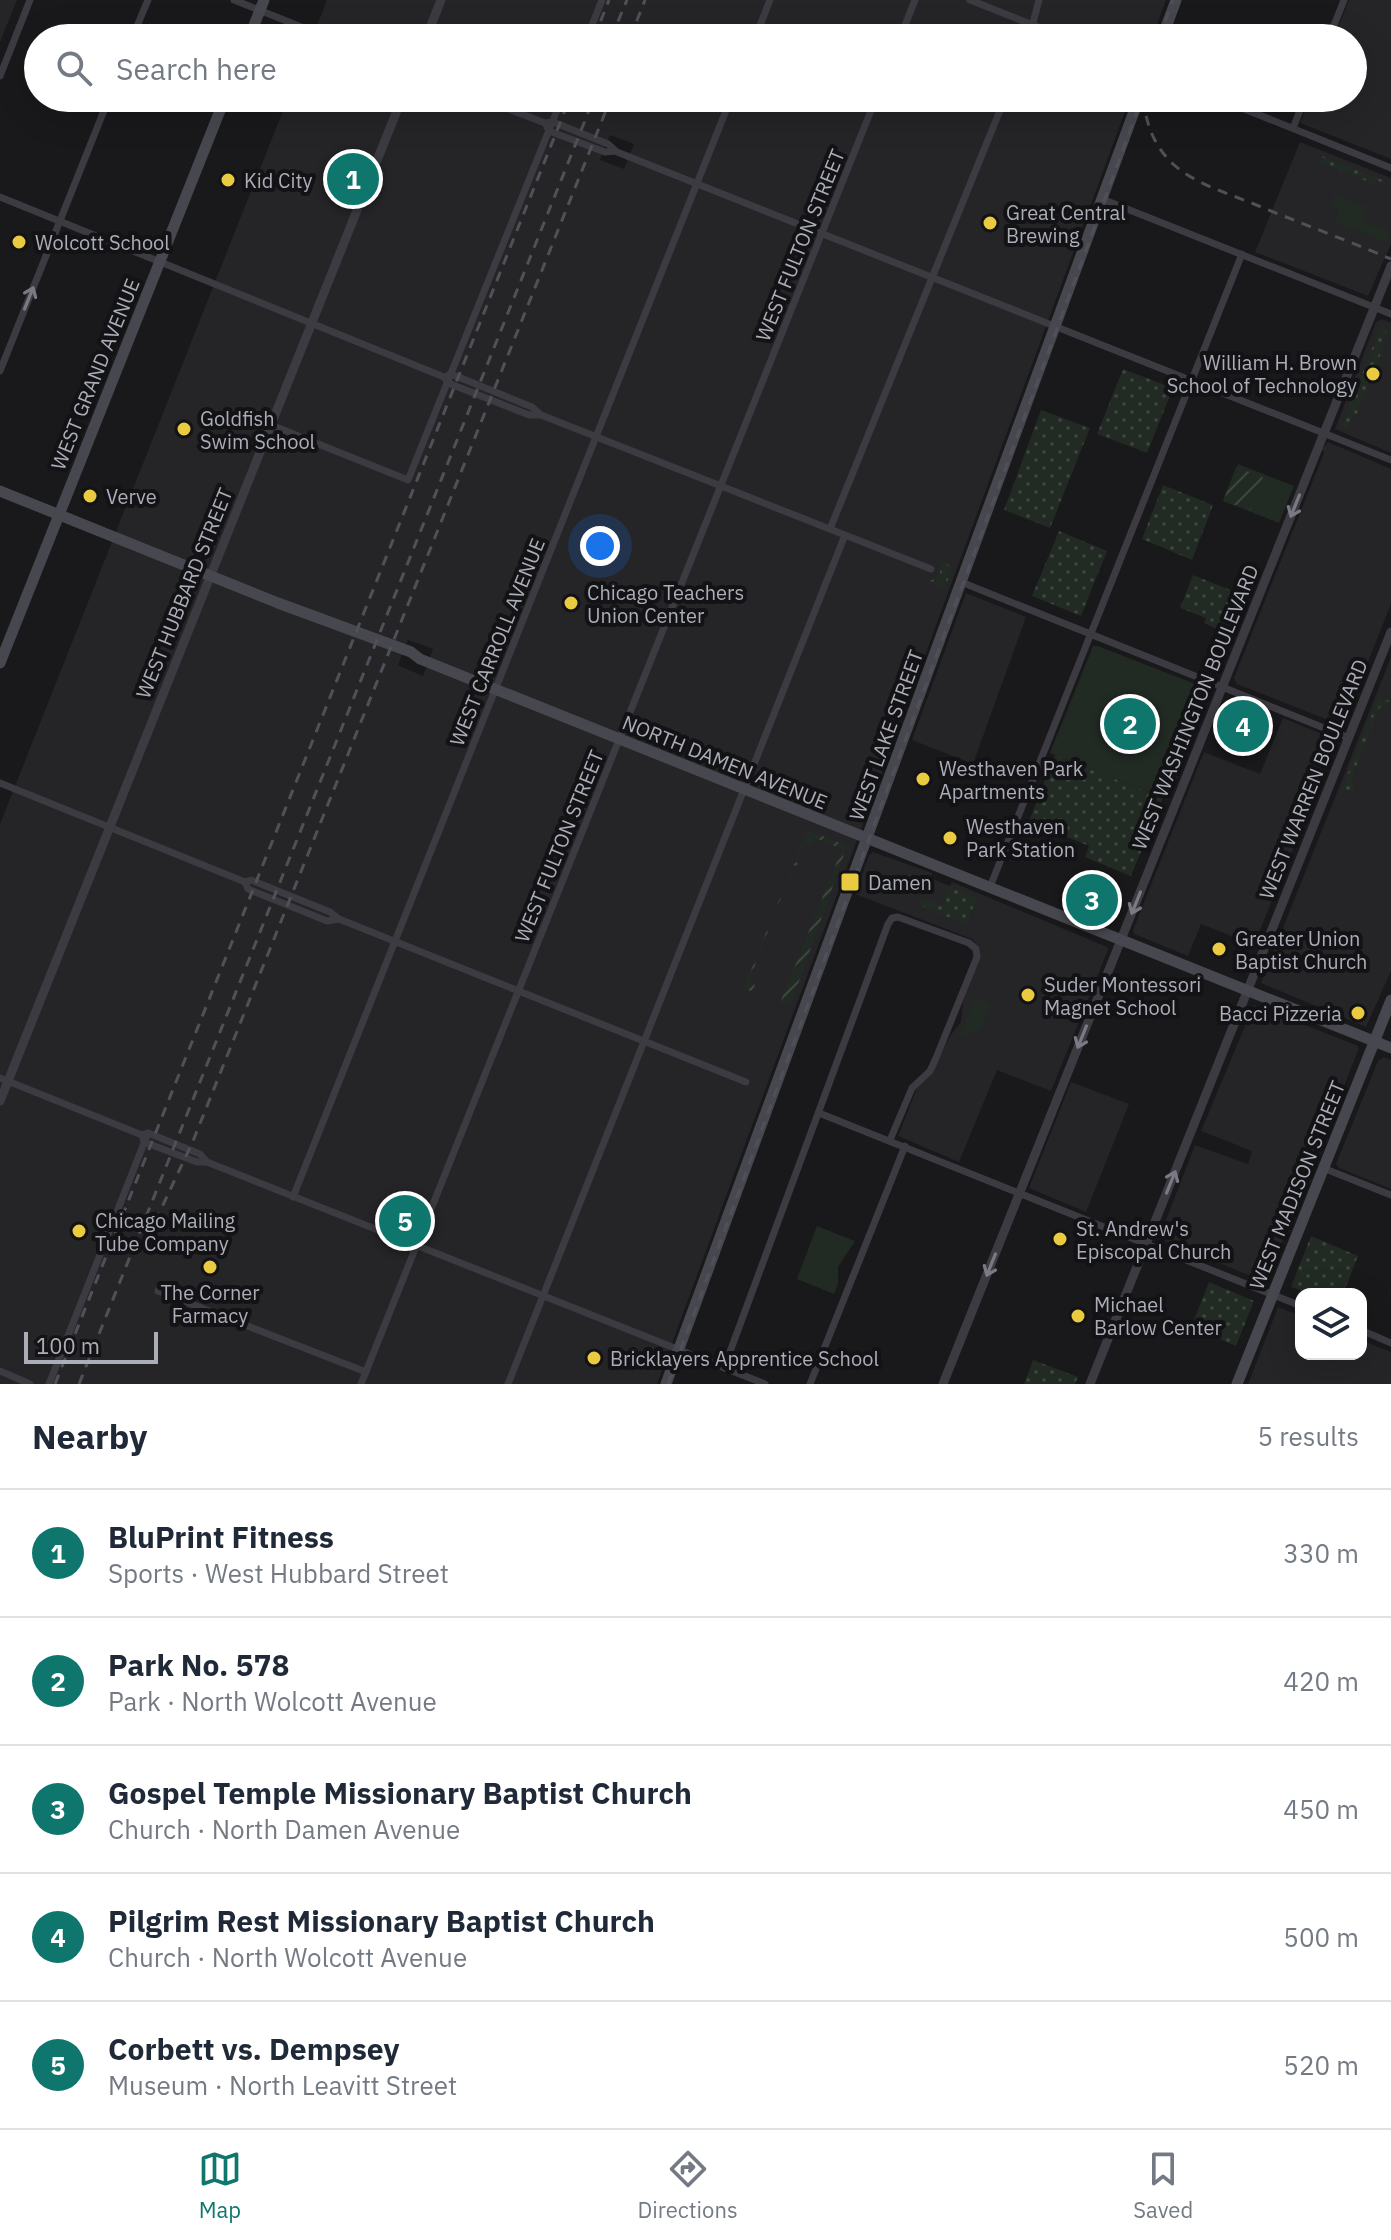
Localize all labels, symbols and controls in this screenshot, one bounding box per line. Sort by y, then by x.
search box [24,24,1367,112]
icon: search [52,46,96,90]
text: Search here [116,49,277,88]
street label: WEST FULTON STREET [749,145,851,345]
pin: 1 [327,149,379,209]
place label: Kid City [244,167,312,194]
marker: Kid City [219,171,237,189]
place label: Great Central Brewing [1006,199,1126,249]
marker: Great Central Brewing [981,214,999,232]
place label: Wolcott School [35,229,170,256]
marker: Wolcott School [10,233,28,251]
street label: WEST GRAND AVENUE [44,274,146,474]
one-way arrow [23,286,37,311]
place label: William H. Brown School of Technology [1167,349,1357,399]
marker: William H. Brown School of Technology [1364,365,1382,383]
place label: Goldfish Swim School [200,405,315,455]
marker: Goldfish Swim School [175,420,193,438]
place label: Verve [106,483,157,510]
street label: WEST HUBBARD STREET [129,484,239,702]
marker: Verve [81,487,99,505]
one-way arrow [1287,493,1301,518]
your location [580,526,620,566]
street label: WEST CARROLL AVENUE [443,534,551,750]
street label: WEST WASHINGTON BOULEVARD [1125,560,1265,854]
place label: Chicago Teachers Union Center [587,579,744,629]
marker: Chicago Teachers Union Center [562,594,580,612]
street label: WEST LAKE STREET [843,646,929,824]
street label: WEST WARREN BOULEVARD [1252,655,1374,903]
pin: 2 [1104,694,1156,754]
pin: 4 [1217,696,1269,756]
street label: NORTH DAMEN AVENUE [618,708,832,816]
street label: WEST FULTON STREET [508,746,610,946]
place label: Westhaven Park Apartments [939,755,1084,805]
marker: Westhaven Park Apartments [914,770,932,788]
place label: Westhaven Park Station [966,813,1075,863]
marker: Westhaven Park Station [941,829,959,847]
place label: Damen [868,869,932,896]
pin: 3 [1066,870,1118,930]
marker: Damen [839,871,861,893]
one-way arrow [1128,890,1142,915]
place label: Greater Union Baptist Church [1235,925,1367,975]
marker: Greater Union Baptist Church [1210,940,1228,958]
place label: Suder Montessori Magnet School [1044,971,1201,1021]
marker: Suder Montessori Magnet School [1019,986,1037,1004]
place label: Bacci Pizzeria [1219,1000,1342,1027]
marker: Bacci Pizzeria [1349,1004,1367,1022]
one-way arrow [1074,1024,1088,1049]
street label: WEST MADISON STREET [1243,1077,1351,1293]
one-way arrow [1165,1170,1179,1195]
pin: 5 [379,1191,431,1251]
place label: Chicago Mailing Tube Company [95,1207,236,1257]
place label: St. Andrew's Episcopal Church [1076,1215,1231,1265]
marker: Chicago Mailing Tube Company [70,1222,88,1240]
marker: St. Andrew's Episcopal Church [1051,1230,1069,1248]
one-way arrow [983,1252,997,1277]
marker: The Corner Farmacy [201,1258,219,1276]
place label: The Corner Farmacy [160,1279,260,1329]
map controls [1295,1288,1367,1360]
button: layers [1295,1288,1367,1360]
place label: Michael Barlow Center [1094,1291,1222,1341]
marker: Michael Barlow Center [1069,1307,1087,1325]
scale bar [24,1328,158,1364]
text: 100 m [36,1331,100,1360]
place label: Bricklayers Apprentice School [610,1345,879,1372]
marker: Bricklayers Apprentice School [585,1349,603,1367]
text: Nearby [32,1414,147,1458]
text: 5 results [1257,1419,1359,1453]
text: BluPrint Fitness [108,1517,334,1556]
text: 1 [50,1536,66,1570]
text: 330 m [1283,1536,1359,1570]
text: Sports · West Hubbard Street [108,1556,449,1590]
text: Park No. 578 [108,1645,289,1684]
text: 2 [50,1664,66,1698]
text: 420 m [1283,1664,1359,1698]
text: Park · North Wolcott Avenue [108,1684,437,1718]
text: Gospel Temple Missionary Baptist Church [108,1773,692,1812]
text: 3 [50,1792,66,1826]
text: 450 m [1283,1792,1359,1826]
text: Church · North Damen Avenue [108,1812,460,1846]
text: Pilgrim Rest Missionary Baptist Church [108,1901,655,1940]
text: 4 [50,1920,66,1954]
text: 500 m [1283,1920,1359,1954]
text: Church · North Wolcott Avenue [108,1940,467,1974]
text: Corbett vs. Dempsey [108,2029,400,2068]
text: 5 [50,2048,66,2082]
text: 520 m [1283,2048,1359,2082]
text: Museum · North Leavitt Street [108,2068,457,2102]
tab: Map [198,2147,242,2224]
tab: Directions [638,2147,738,2224]
tab: Saved [1133,2147,1193,2224]

